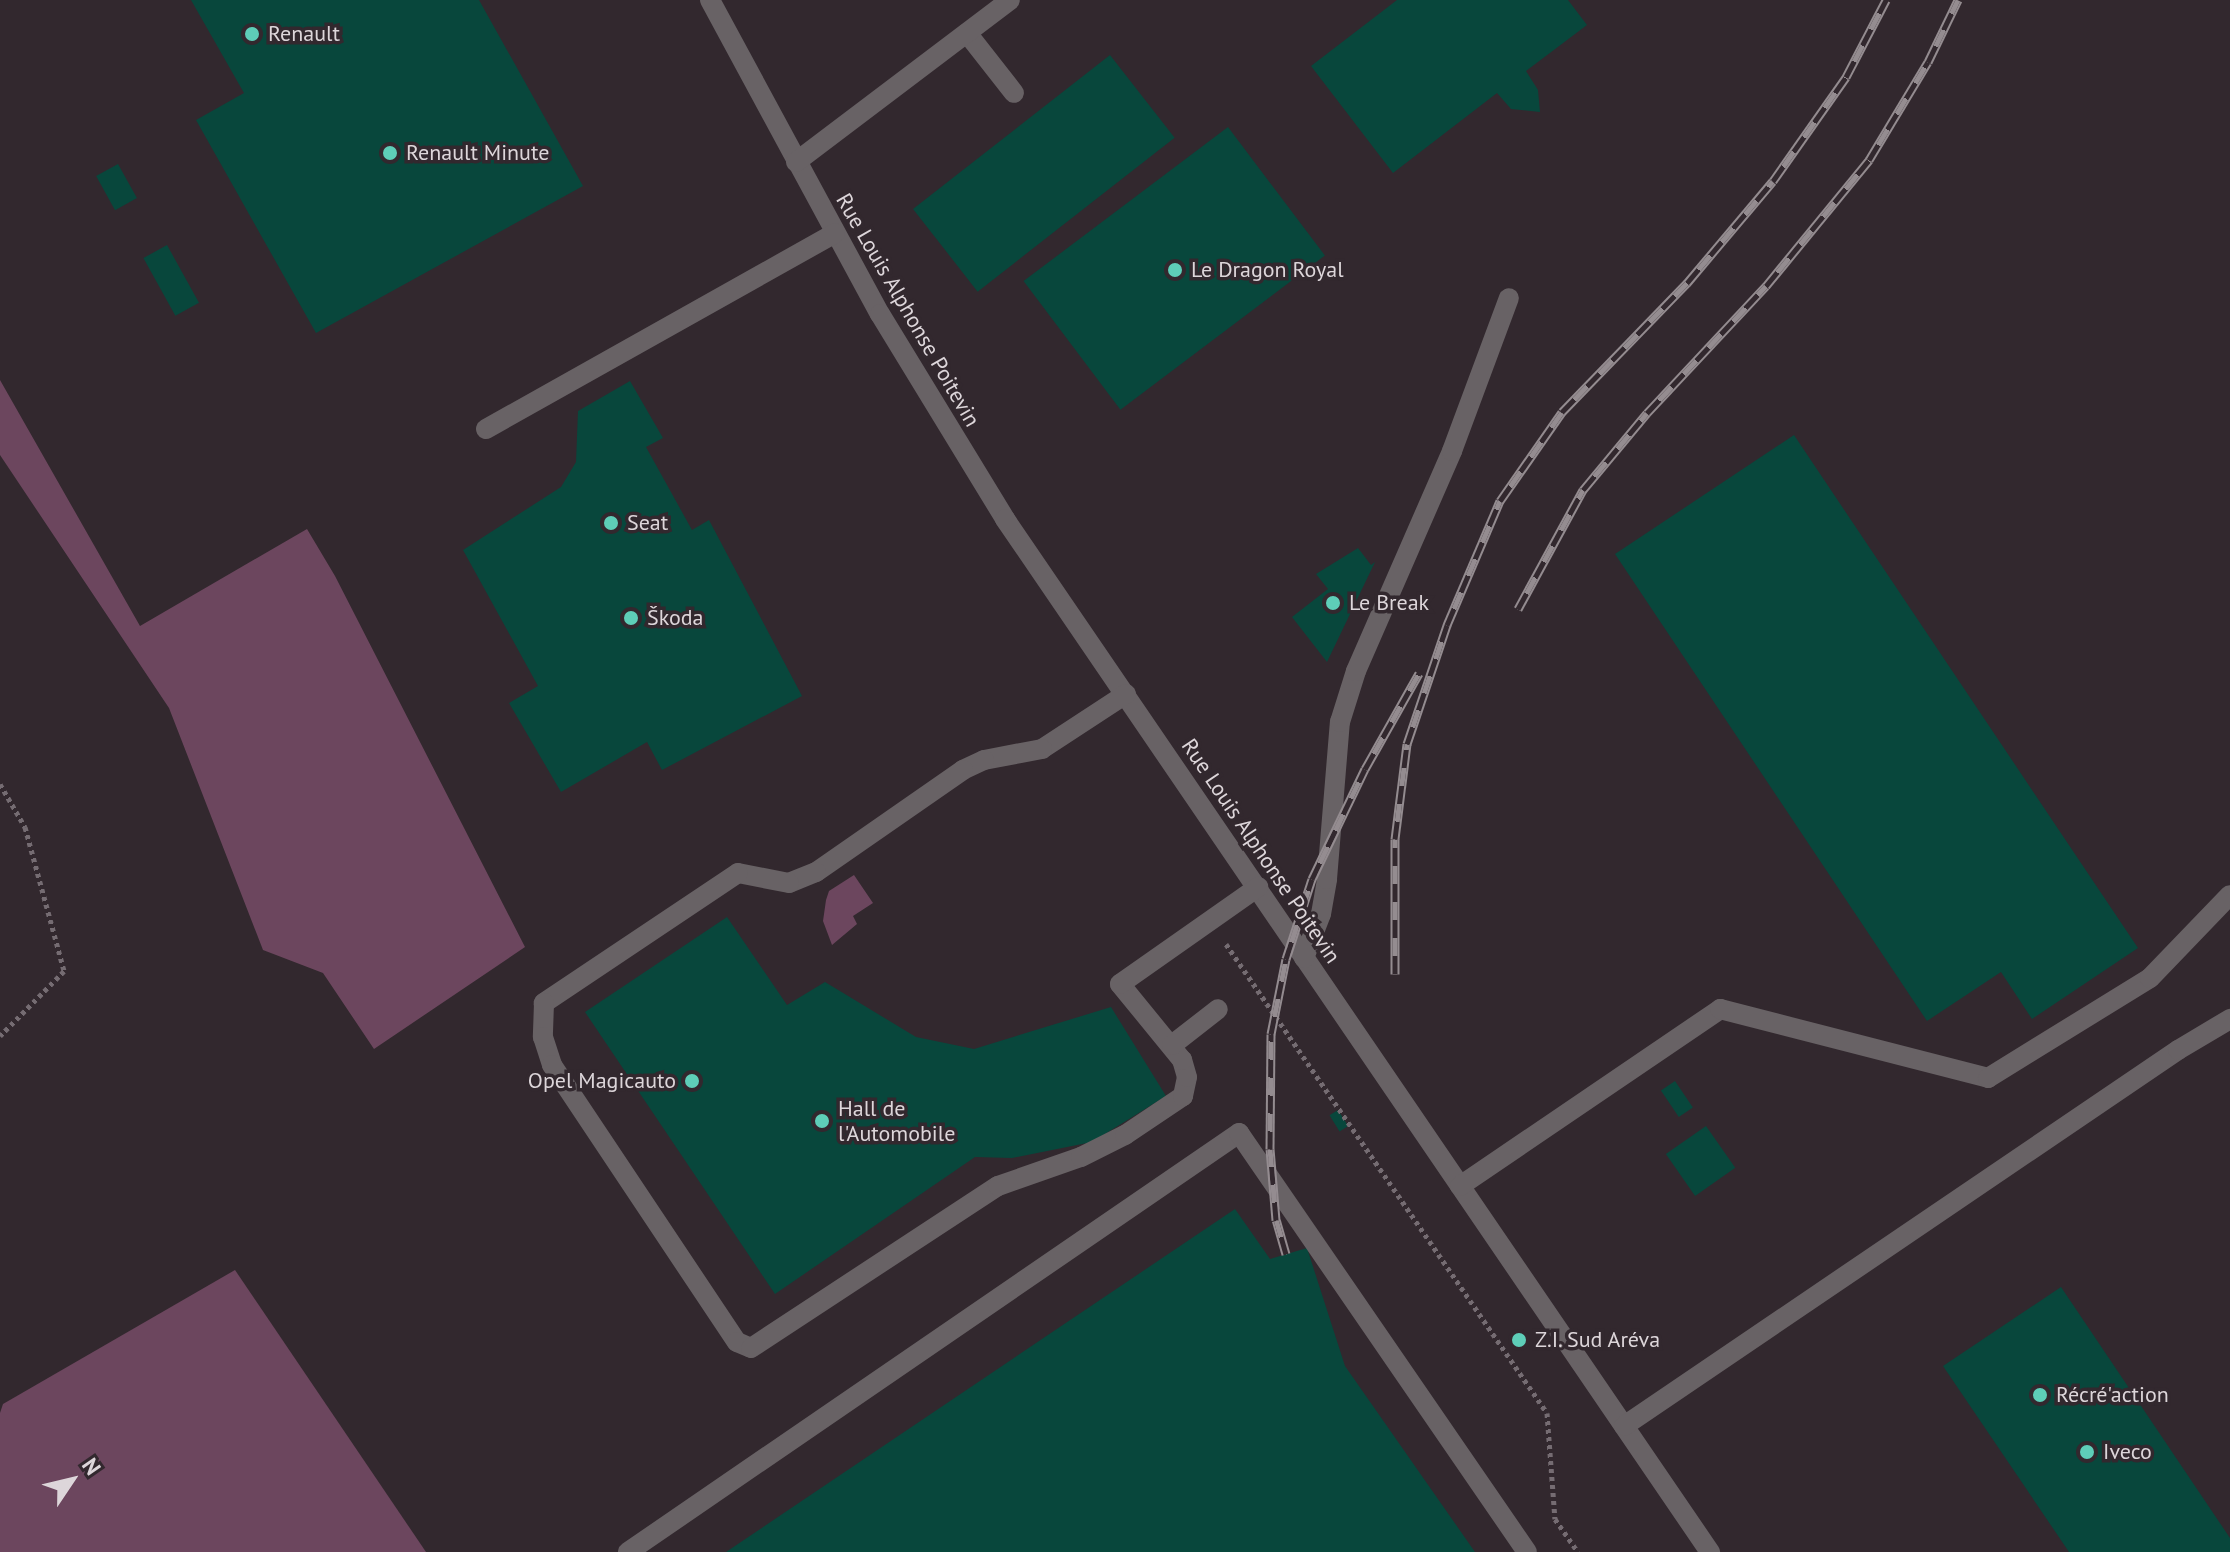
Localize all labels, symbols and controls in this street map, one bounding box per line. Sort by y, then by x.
place label: Renault [268,21,340,47]
marker: Renault [243,25,261,43]
place label: Renault Minute [406,140,549,166]
marker: Renault Minute [381,144,399,162]
street label: Rue Louis Alphonse Poitevin [830,188,986,432]
place label: Le Dragon Royal [1191,257,1344,283]
marker: Le Dragon Royal [1166,261,1184,279]
place label: Seat [627,510,668,536]
marker: Seat [602,514,620,532]
place label: Le Break [1349,590,1429,616]
marker: Le Break [1324,594,1342,612]
place label: Škoda [647,605,703,631]
marker: Škoda [622,609,640,627]
street label: Rue Louis Alphonse Poitevin [1176,734,1346,968]
place label: Opel Magicauto [528,1068,676,1094]
marker: Opel Magicauto [683,1072,701,1090]
place label: Hall de l'Automobile [838,1095,955,1146]
marker: Hall de l'Automobile [813,1112,831,1130]
place label: Z.I. Sud Aréva [1535,1327,1662,1353]
marker: Z.I. Sud Aréva [1510,1331,1528,1349]
place label: Récré'action [2056,1382,2169,1408]
marker: Récré'action [2031,1386,2049,1404]
place label: Iveco [2103,1439,2152,1465]
north arrow [32,1440,112,1520]
marker: Iveco [2078,1443,2096,1461]
text: N [76,1452,107,1480]

